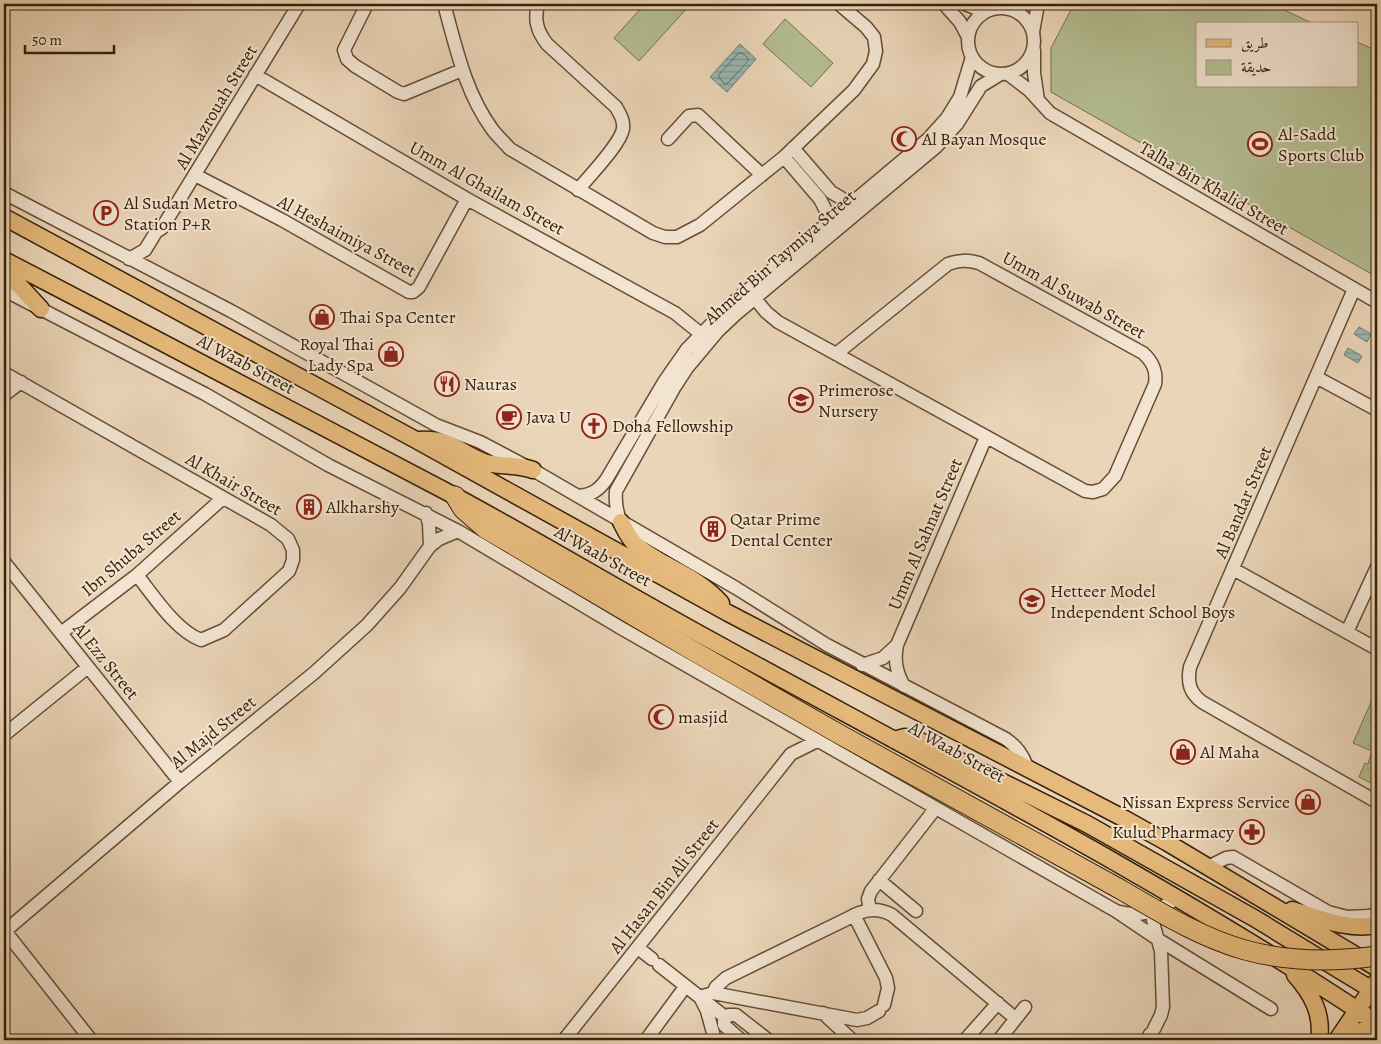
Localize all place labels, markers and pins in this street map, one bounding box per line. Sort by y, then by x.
place label: Al-Sadd Sports Club [1277,122,1364,167]
mosque icon: Al Bayan Mosque [891,126,917,152]
place label: Al Bayan Mosque [921,127,1047,151]
sports icon: Al-Sadd Sports Club [1247,131,1273,157]
place label: Al Sudan Metro Station P+R [123,191,237,236]
parking icon: Al Sudan Metro Station P+R [93,200,119,226]
shop icon: Thai Spa Center [309,304,335,330]
place label: Thai Spa Center [340,305,456,329]
place label: Royal Thai Lady Spa [299,332,375,377]
shop icon: Royal Thai Lady Spa [378,341,404,367]
restaurant icon: Nauras [434,371,460,397]
place label: Nauras [464,372,517,396]
place label: Primerose Nursery [818,378,894,423]
school or university icon: Primerose Nursery [788,387,814,413]
cafe icon: Java U [496,404,522,430]
place label: Java U [526,405,571,429]
church icon: Doha Fellowship [581,413,607,439]
place label: Doha Fellowship [612,414,733,438]
building icon: Alkharshy [296,494,322,520]
place label: Alkharshy [325,495,400,519]
place label: Qatar Prime Dental Center [730,507,833,552]
building icon: Qatar Prime Dental Center [700,516,726,542]
place label: Hetteer Model Independent School Boys [1050,579,1235,624]
school or university icon: Hetteer Model Independent School Boys [1019,588,1045,614]
mosque icon: masjid [648,704,674,730]
place label: masjid [678,705,728,729]
shop icon: Al Maha [1170,739,1196,765]
place label: Al Maha [1199,740,1260,764]
shop icon: Nissan Express Service [1295,789,1321,815]
place label: Nissan Express Service [1121,790,1290,814]
pharmacy icon: Kulud Pharmacy [1239,819,1265,845]
place label: Kulud Pharmacy [1112,820,1235,844]

